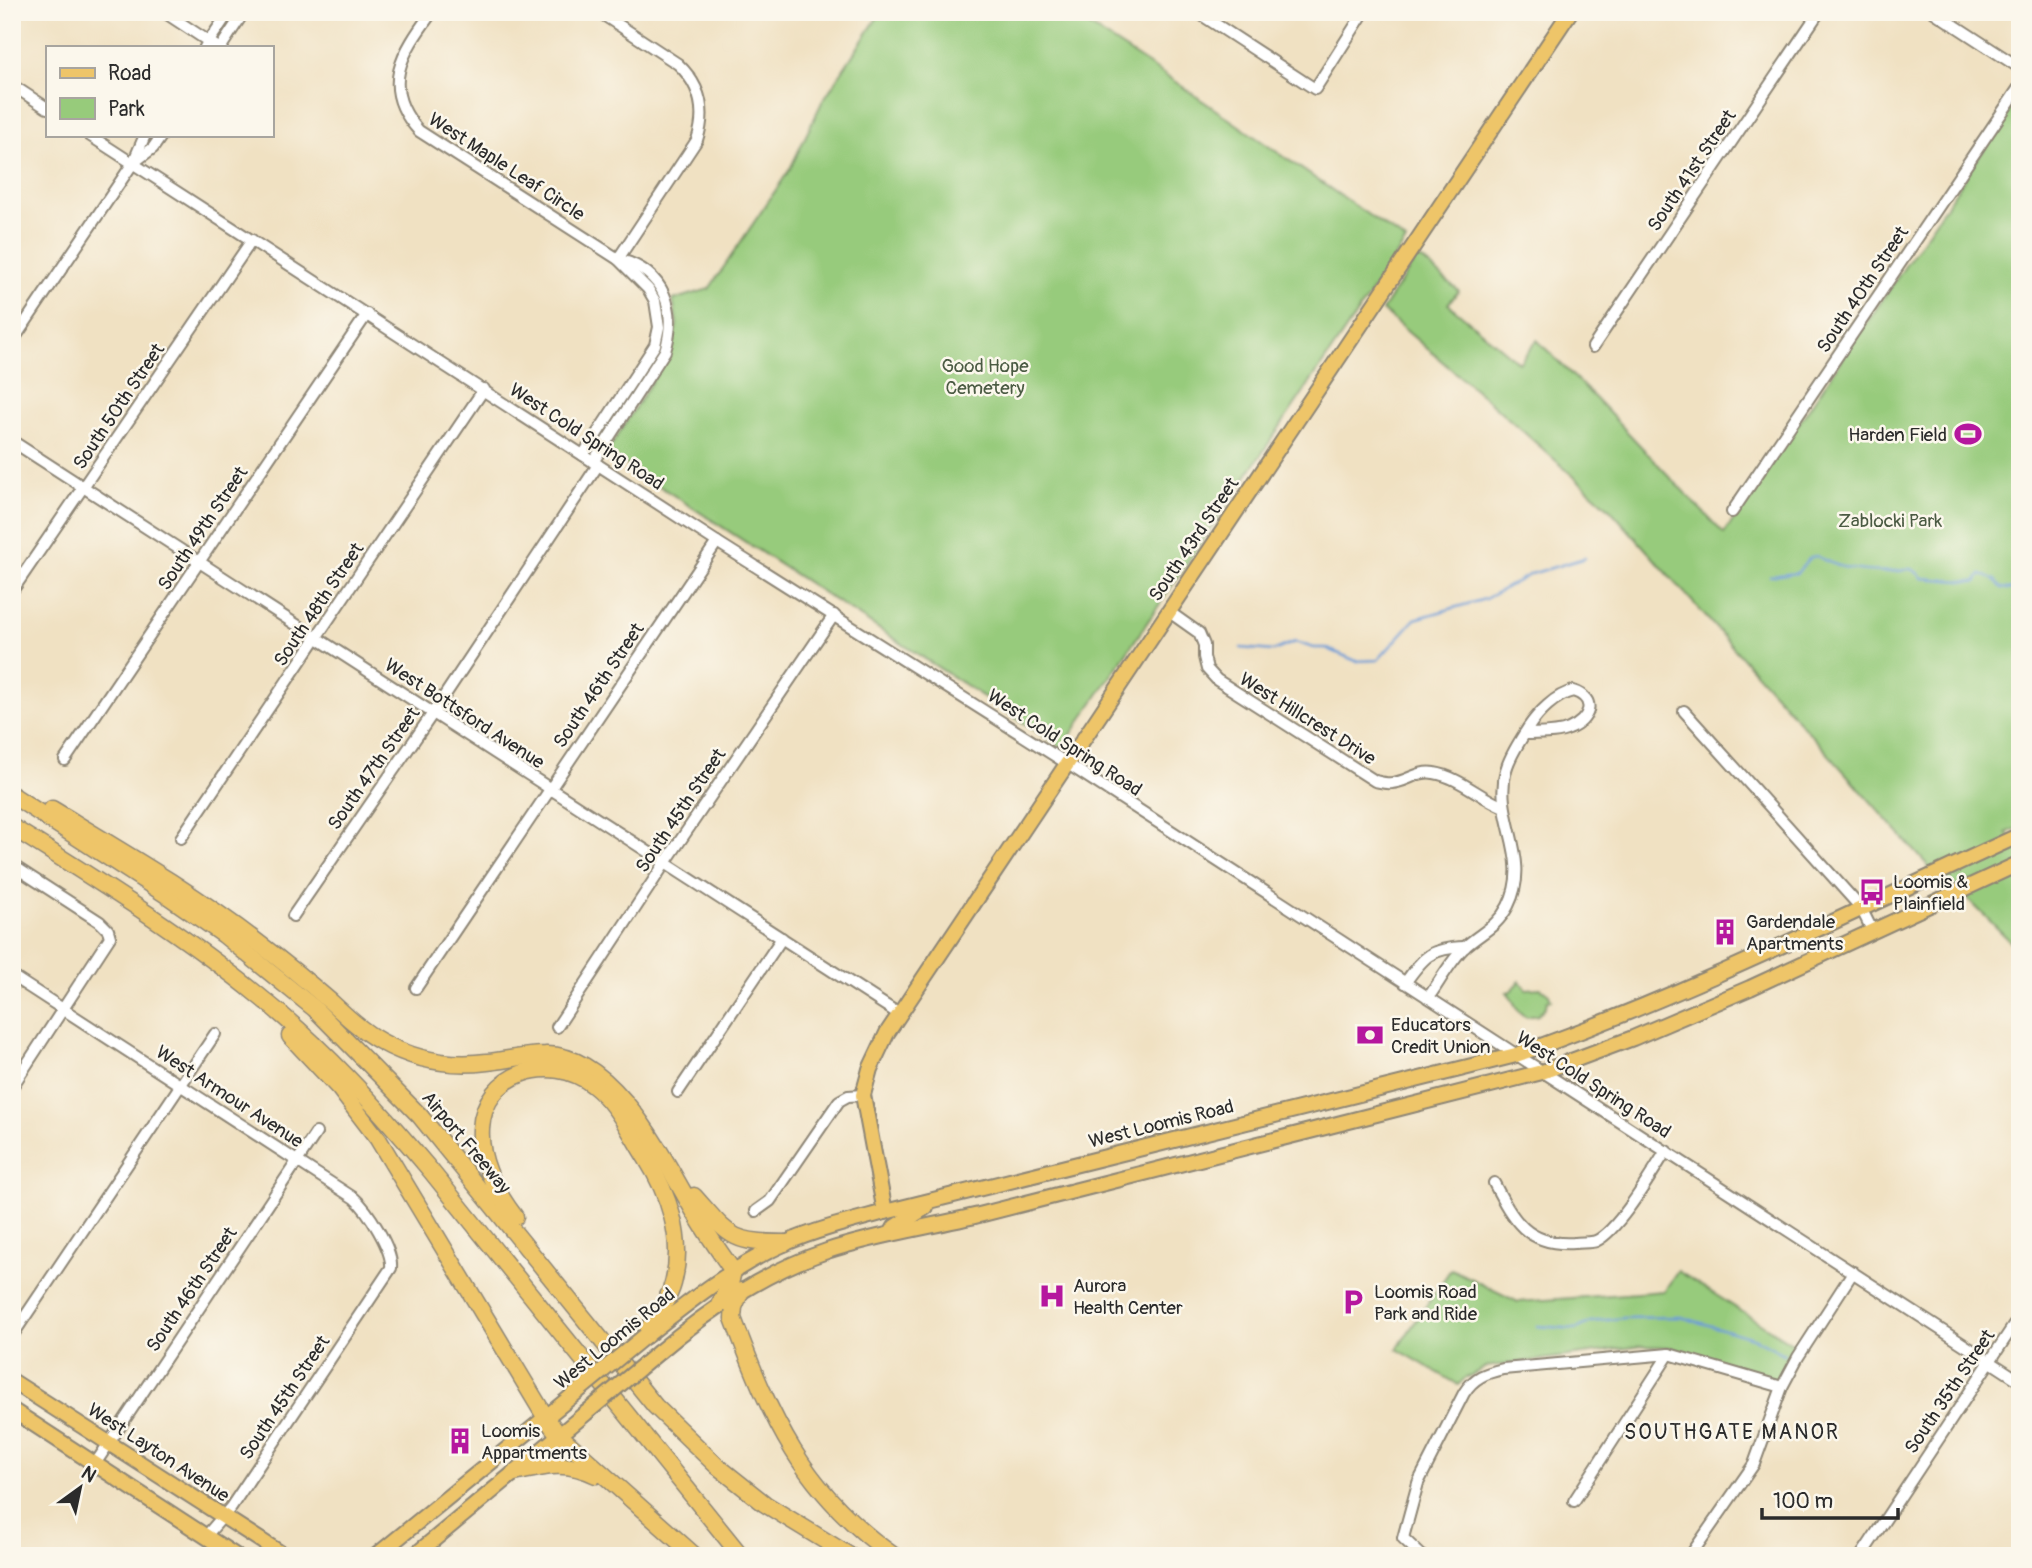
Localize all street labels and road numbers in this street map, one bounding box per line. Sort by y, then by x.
street label: South 41st Street [1642,105,1742,236]
street label: West Maple Leaf Circle [424,107,590,227]
street label: South 40th Street [1812,221,1914,358]
street label: South 50th Street [68,339,170,474]
street label: West Cold Spring Road [505,378,668,496]
street label: South 49th Street [152,462,253,595]
street label: South 43rd Street [1143,473,1244,606]
street label: South 48th Street [269,538,369,671]
street label: South 46th Street [548,618,650,753]
street label: West Bottsford Avenue [380,653,549,775]
street label: West Hillcrest Drive [1235,667,1381,771]
street label: West Cold Spring Road [983,684,1146,802]
street label: South 47th Street [322,702,425,835]
street label: South 45th Street [630,743,732,877]
street label: West Cold Spring Road [1512,1026,1675,1144]
street label: West Armour Avenue [151,1040,308,1154]
street label: Airport Freeway [416,1086,516,1199]
street label: West Loomis Road [1086,1094,1236,1154]
street label: South 46th Street [141,1222,243,1357]
street label: West Loomis Road [549,1283,680,1395]
street label: South 35th Street [1899,1325,2000,1458]
street label: South 45th Street [234,1330,336,1464]
street label: West Layton Avenue [83,1398,234,1508]

